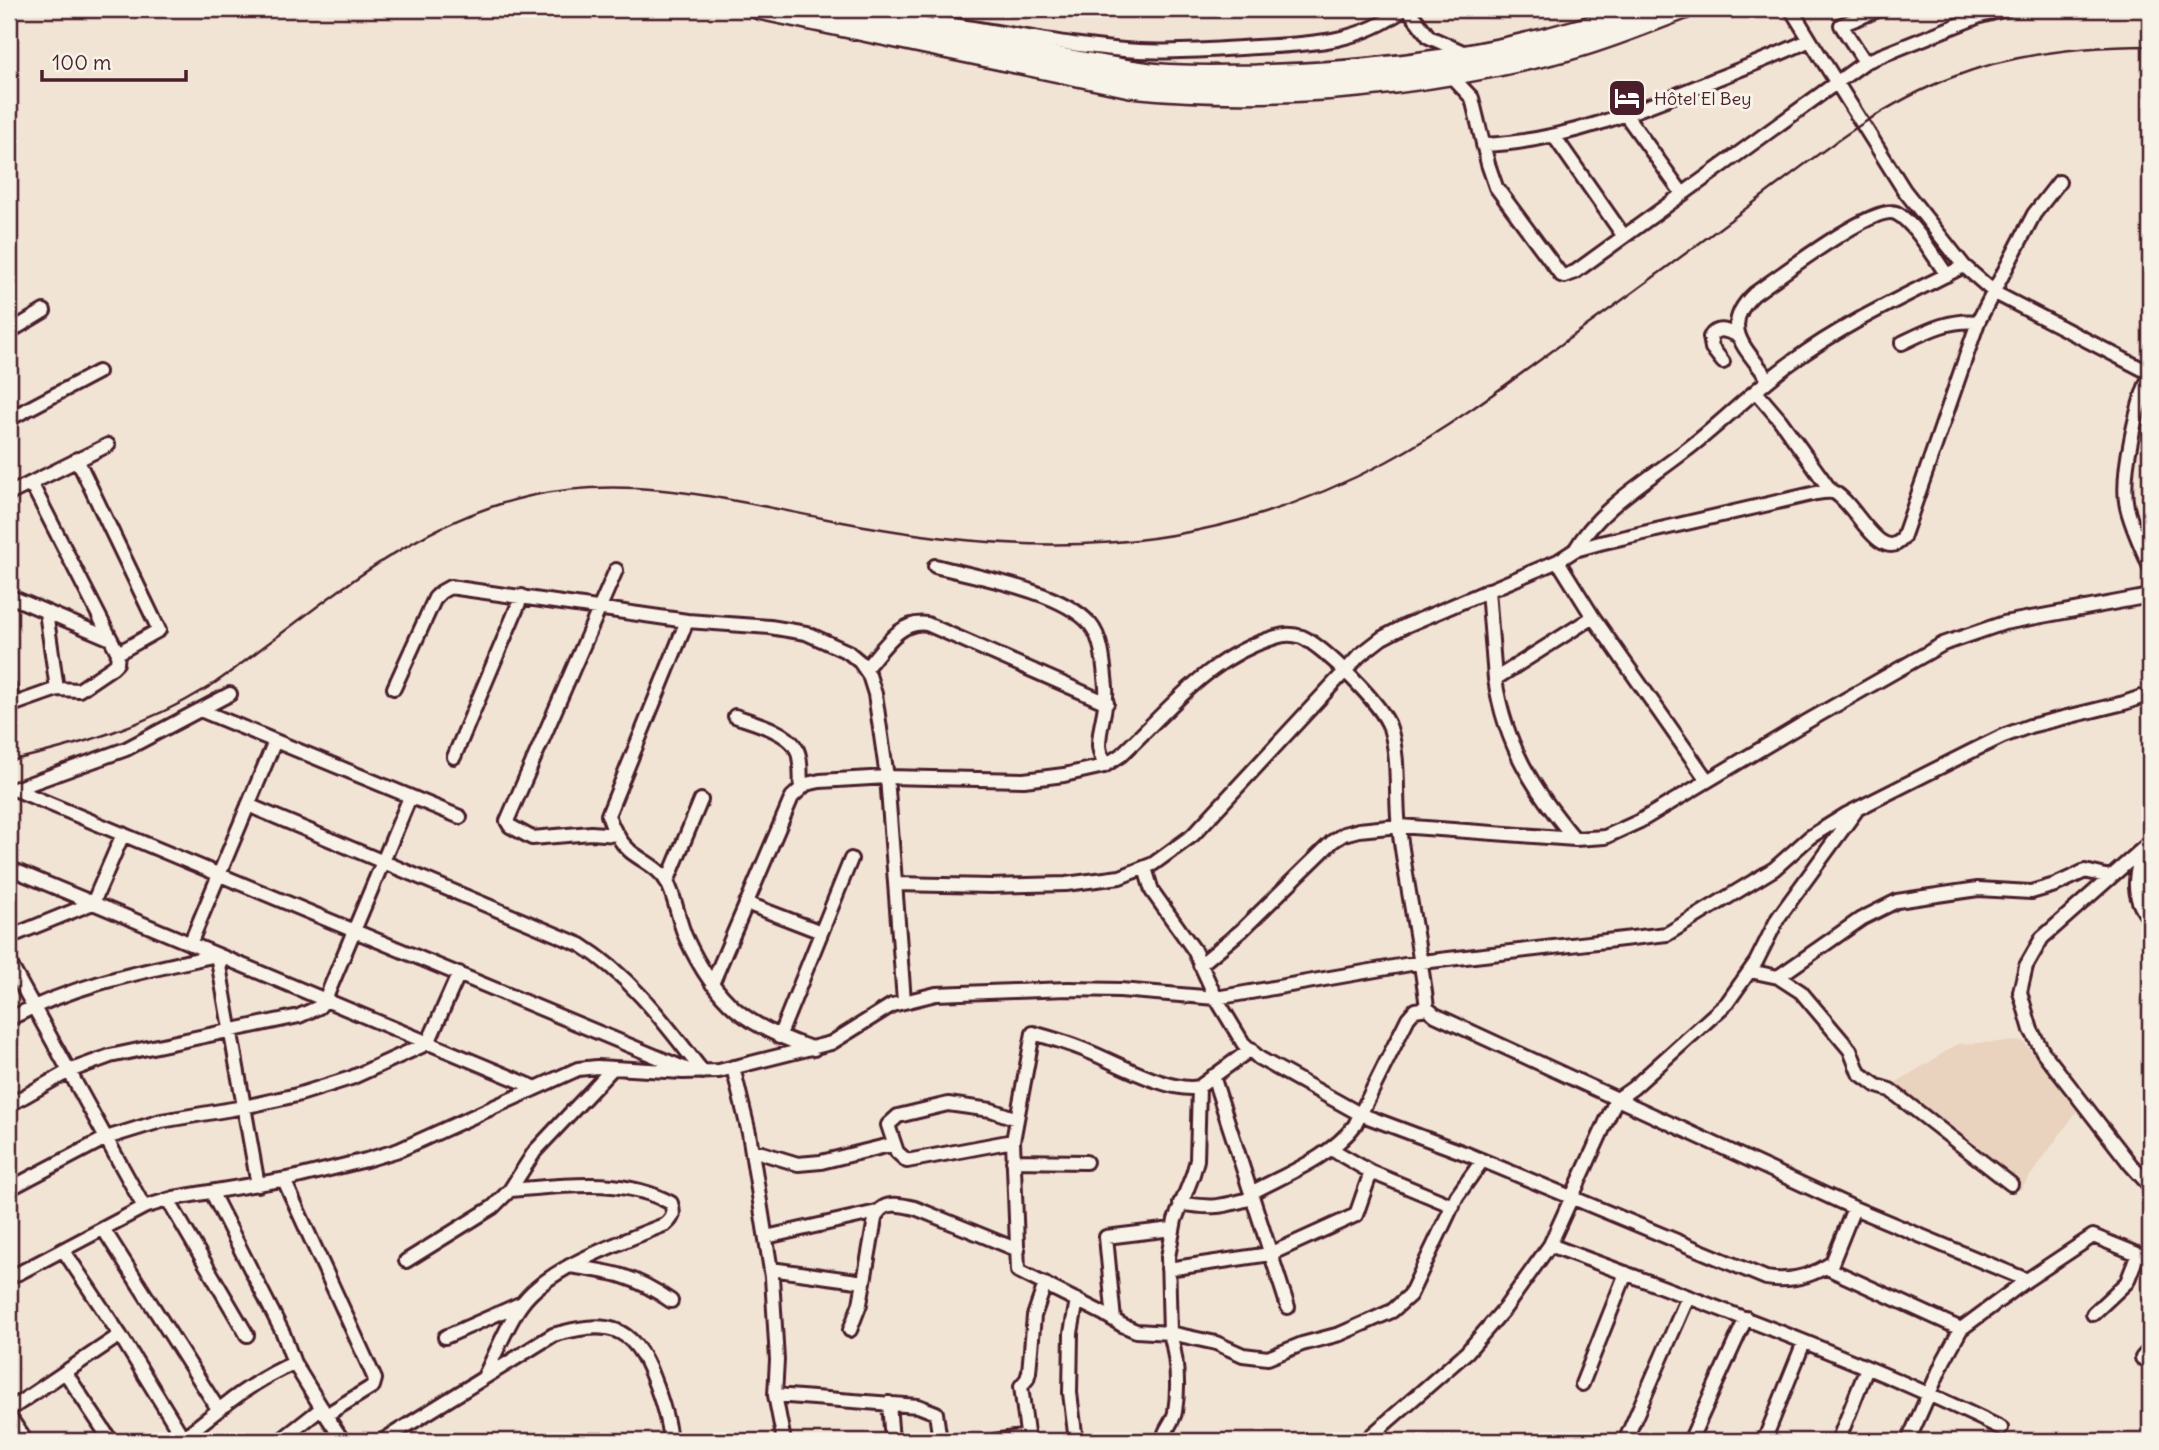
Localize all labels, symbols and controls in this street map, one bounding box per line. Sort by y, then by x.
scale bar [42,38,186,82]
text: 100 m [52,49,111,76]
hotel icon: Hôtel El Bey [1606,77,1648,119]
place label: Hôtel El Bey [1654,87,1751,110]

